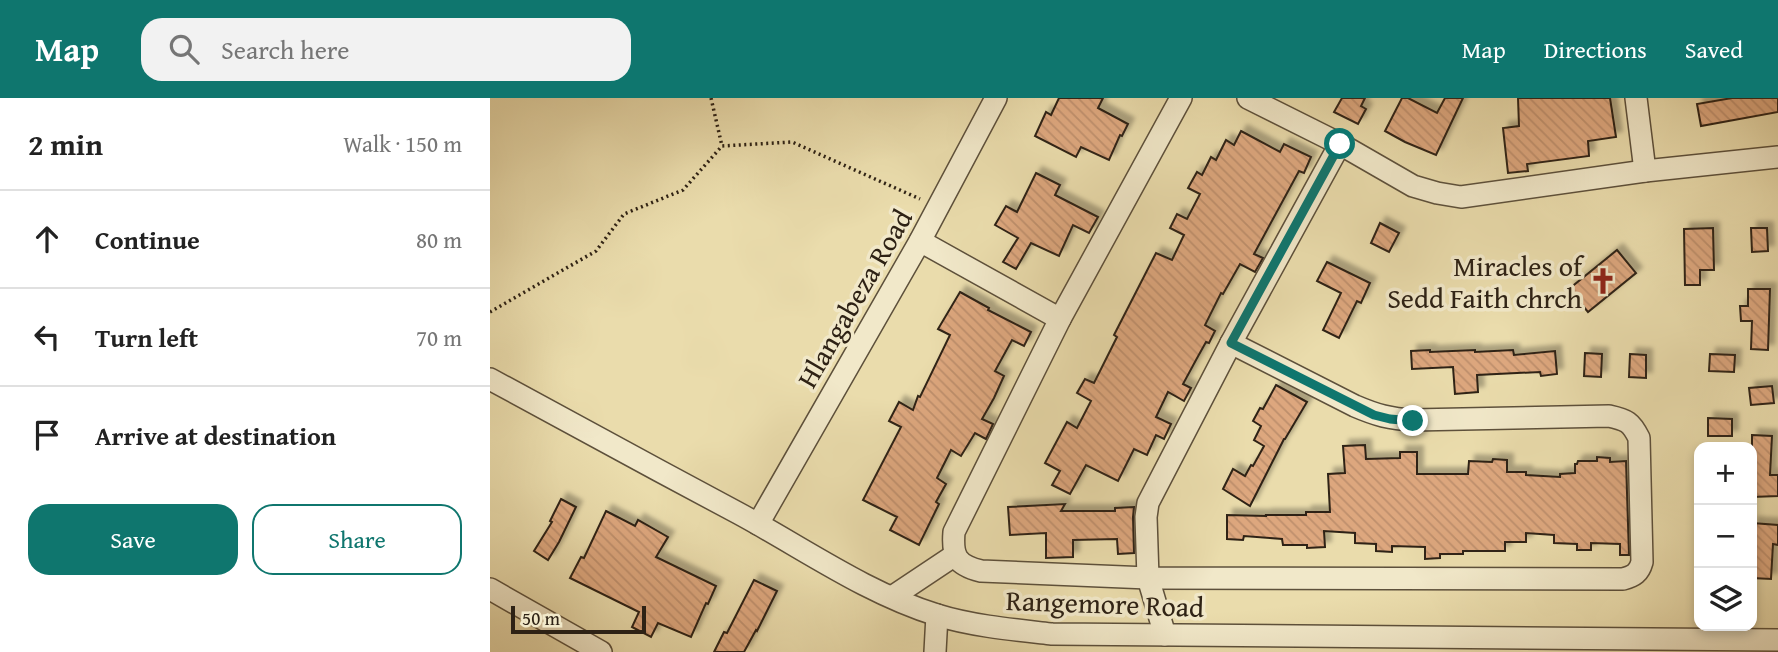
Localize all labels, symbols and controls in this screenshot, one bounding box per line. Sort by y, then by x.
search box [141,18,631,81]
text: Map [35,25,99,73]
icon: search [165,30,203,68]
text: Search here [221,30,349,69]
text: Map [1462,32,1506,67]
text: Directions [1544,32,1647,67]
text: Saved [1685,32,1743,67]
text: 2 min [28,122,103,166]
text: Walk · 150 m [343,127,462,160]
route start [1324,128,1355,159]
street label: Hlangabeza Road [786,201,922,395]
icon: ahead [28,220,66,258]
text: Continue [95,220,200,259]
text: 80 m [416,223,462,256]
place label: Miracles of Sedd Faith chrch [1387,245,1585,318]
church icon: Miracles of Sedd Faith chrch [1588,266,1618,296]
icon: left [28,318,66,356]
text: Turn left [95,318,198,357]
text: 70 m [416,321,462,354]
route end [1397,405,1428,436]
icon: arrive [28,416,66,454]
text: Arrive at destination [95,416,336,455]
map controls [1694,442,1757,631]
button: + [1694,442,1757,505]
button: Save [28,504,238,575]
button: Share [252,504,462,575]
button: − [1694,505,1757,568]
button: layers [1694,568,1757,631]
street label: Rangemore Road [1005,579,1205,627]
scale bar [511,603,646,635]
text: 50 m [522,604,560,632]

